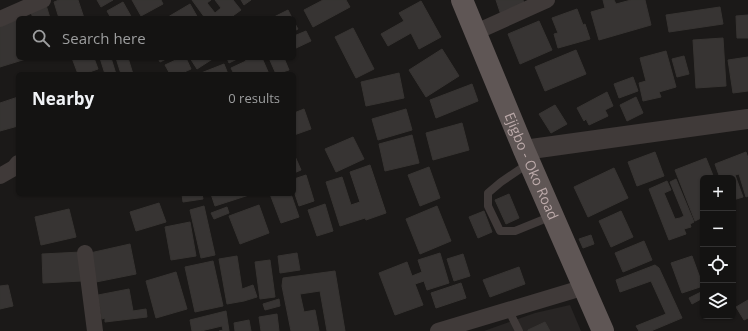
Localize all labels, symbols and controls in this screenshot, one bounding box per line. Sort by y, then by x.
search box [16,16,296,60]
icon: search [30,27,52,49]
text: Search here [62,28,146,48]
text: Nearby [32,87,94,110]
text: 0 results [228,89,280,107]
street label: Ejigbo - Oko Road [500,109,563,223]
map controls [700,175,736,319]
button: + [700,175,736,211]
button: − [700,211,736,247]
button: locate [700,247,736,283]
button: layers [700,283,736,319]

